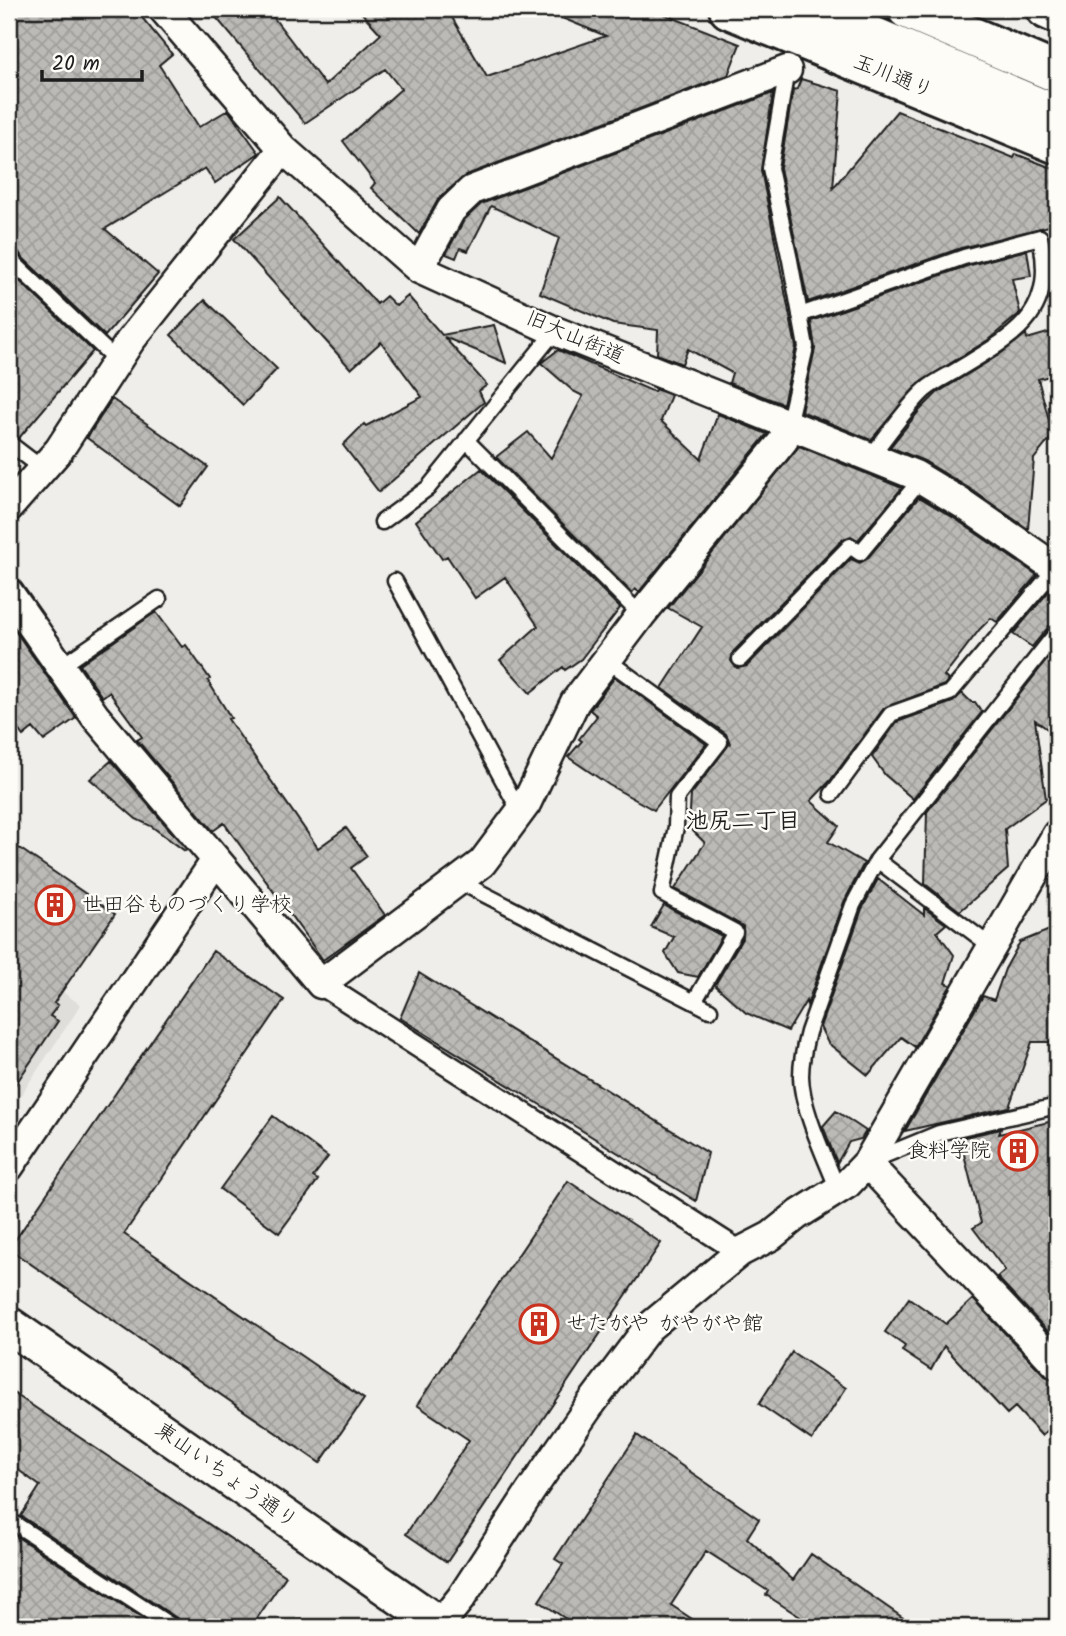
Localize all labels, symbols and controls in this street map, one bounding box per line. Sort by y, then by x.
scale bar [42,38,142,82]
street label: 玉川通り [848,46,938,108]
text: 20 m [52,48,100,81]
street label: 旧大山街道 [520,302,630,374]
district label: 池尻二丁目 [686,804,801,840]
building icon: 世田谷ものづくり学校 [34,884,76,926]
place label: 世田谷ものづくり学校 [82,889,292,922]
building icon: 食料学院 [997,1130,1039,1172]
place label: 食料学院 [907,1135,991,1168]
building icon: せたがや がやがや館 [518,1303,560,1345]
place label: せたがや がやがや館 [566,1308,763,1341]
street label: 東山いちょう通り [148,1414,304,1538]

